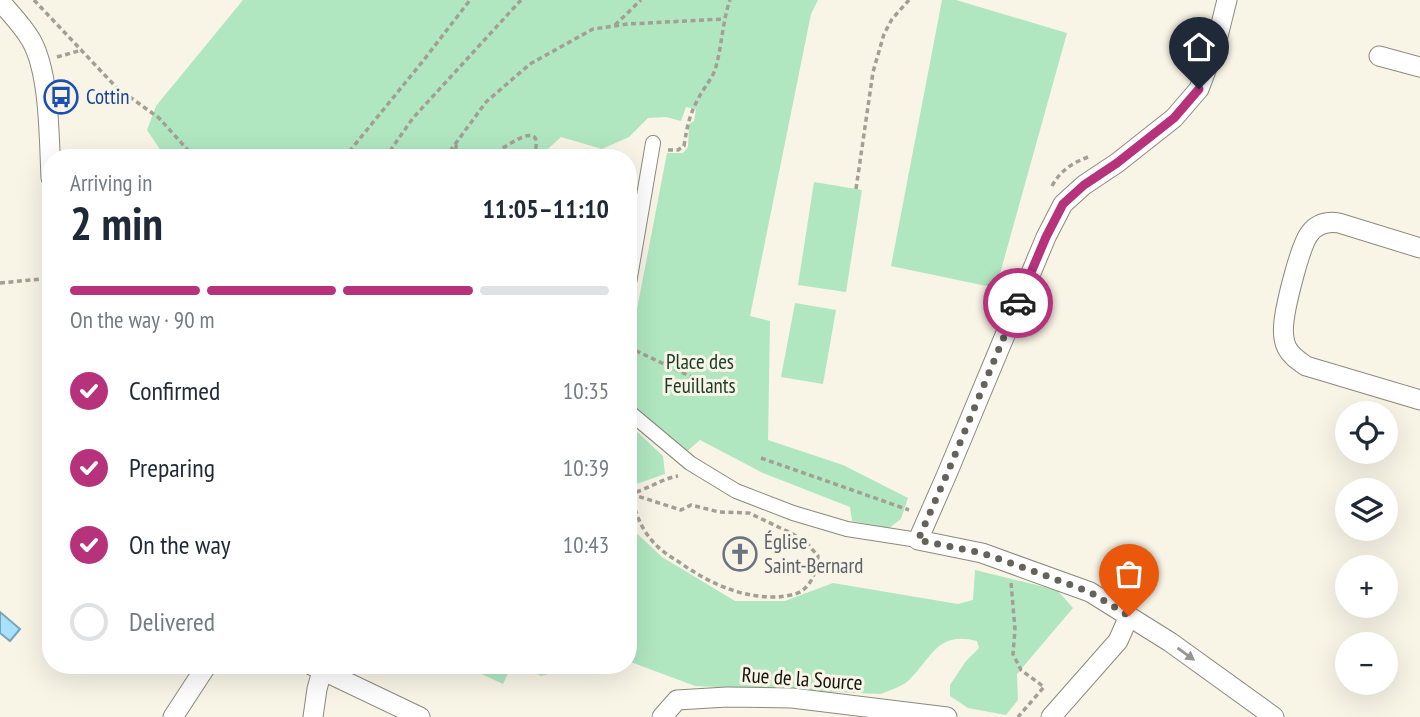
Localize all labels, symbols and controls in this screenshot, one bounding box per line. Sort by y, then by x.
pin [1169,17,1229,89]
icon: home [1180,28,1218,66]
bus stop icon: Cottin [42,78,80,116]
place label: Cottin [86,83,129,110]
text: Arriving in [70,168,152,197]
text: 11:05–11:10 [482,192,609,225]
text: 2 min [70,193,163,253]
courier [983,268,1053,338]
icon: car [999,284,1037,322]
text: On the way · 90 m [70,305,214,334]
park label: Place des Feuillants [664,348,736,399]
icon: check [70,372,108,410]
text: Confirmed [129,374,220,407]
text: 10:35 [563,376,609,405]
map controls [1335,401,1398,695]
button: locate [1335,401,1398,464]
icon: check [70,449,108,487]
text: Preparing [129,451,215,484]
text: 10:39 [563,453,609,482]
button: layers [1335,478,1398,541]
icon: check [70,526,108,564]
text: On the way [129,528,231,561]
place label: Église Saint-Bernard [764,528,863,579]
text: 10:43 [563,530,609,559]
church icon: Église Saint-Bernard [721,535,759,573]
pin [1099,544,1159,616]
icon: bag [1110,555,1148,593]
button: + [1335,555,1398,618]
text: Delivered [129,605,215,638]
button: − [1335,632,1398,695]
one-way arrow [1177,646,1195,660]
street label: Rue de la Source [741,661,863,696]

